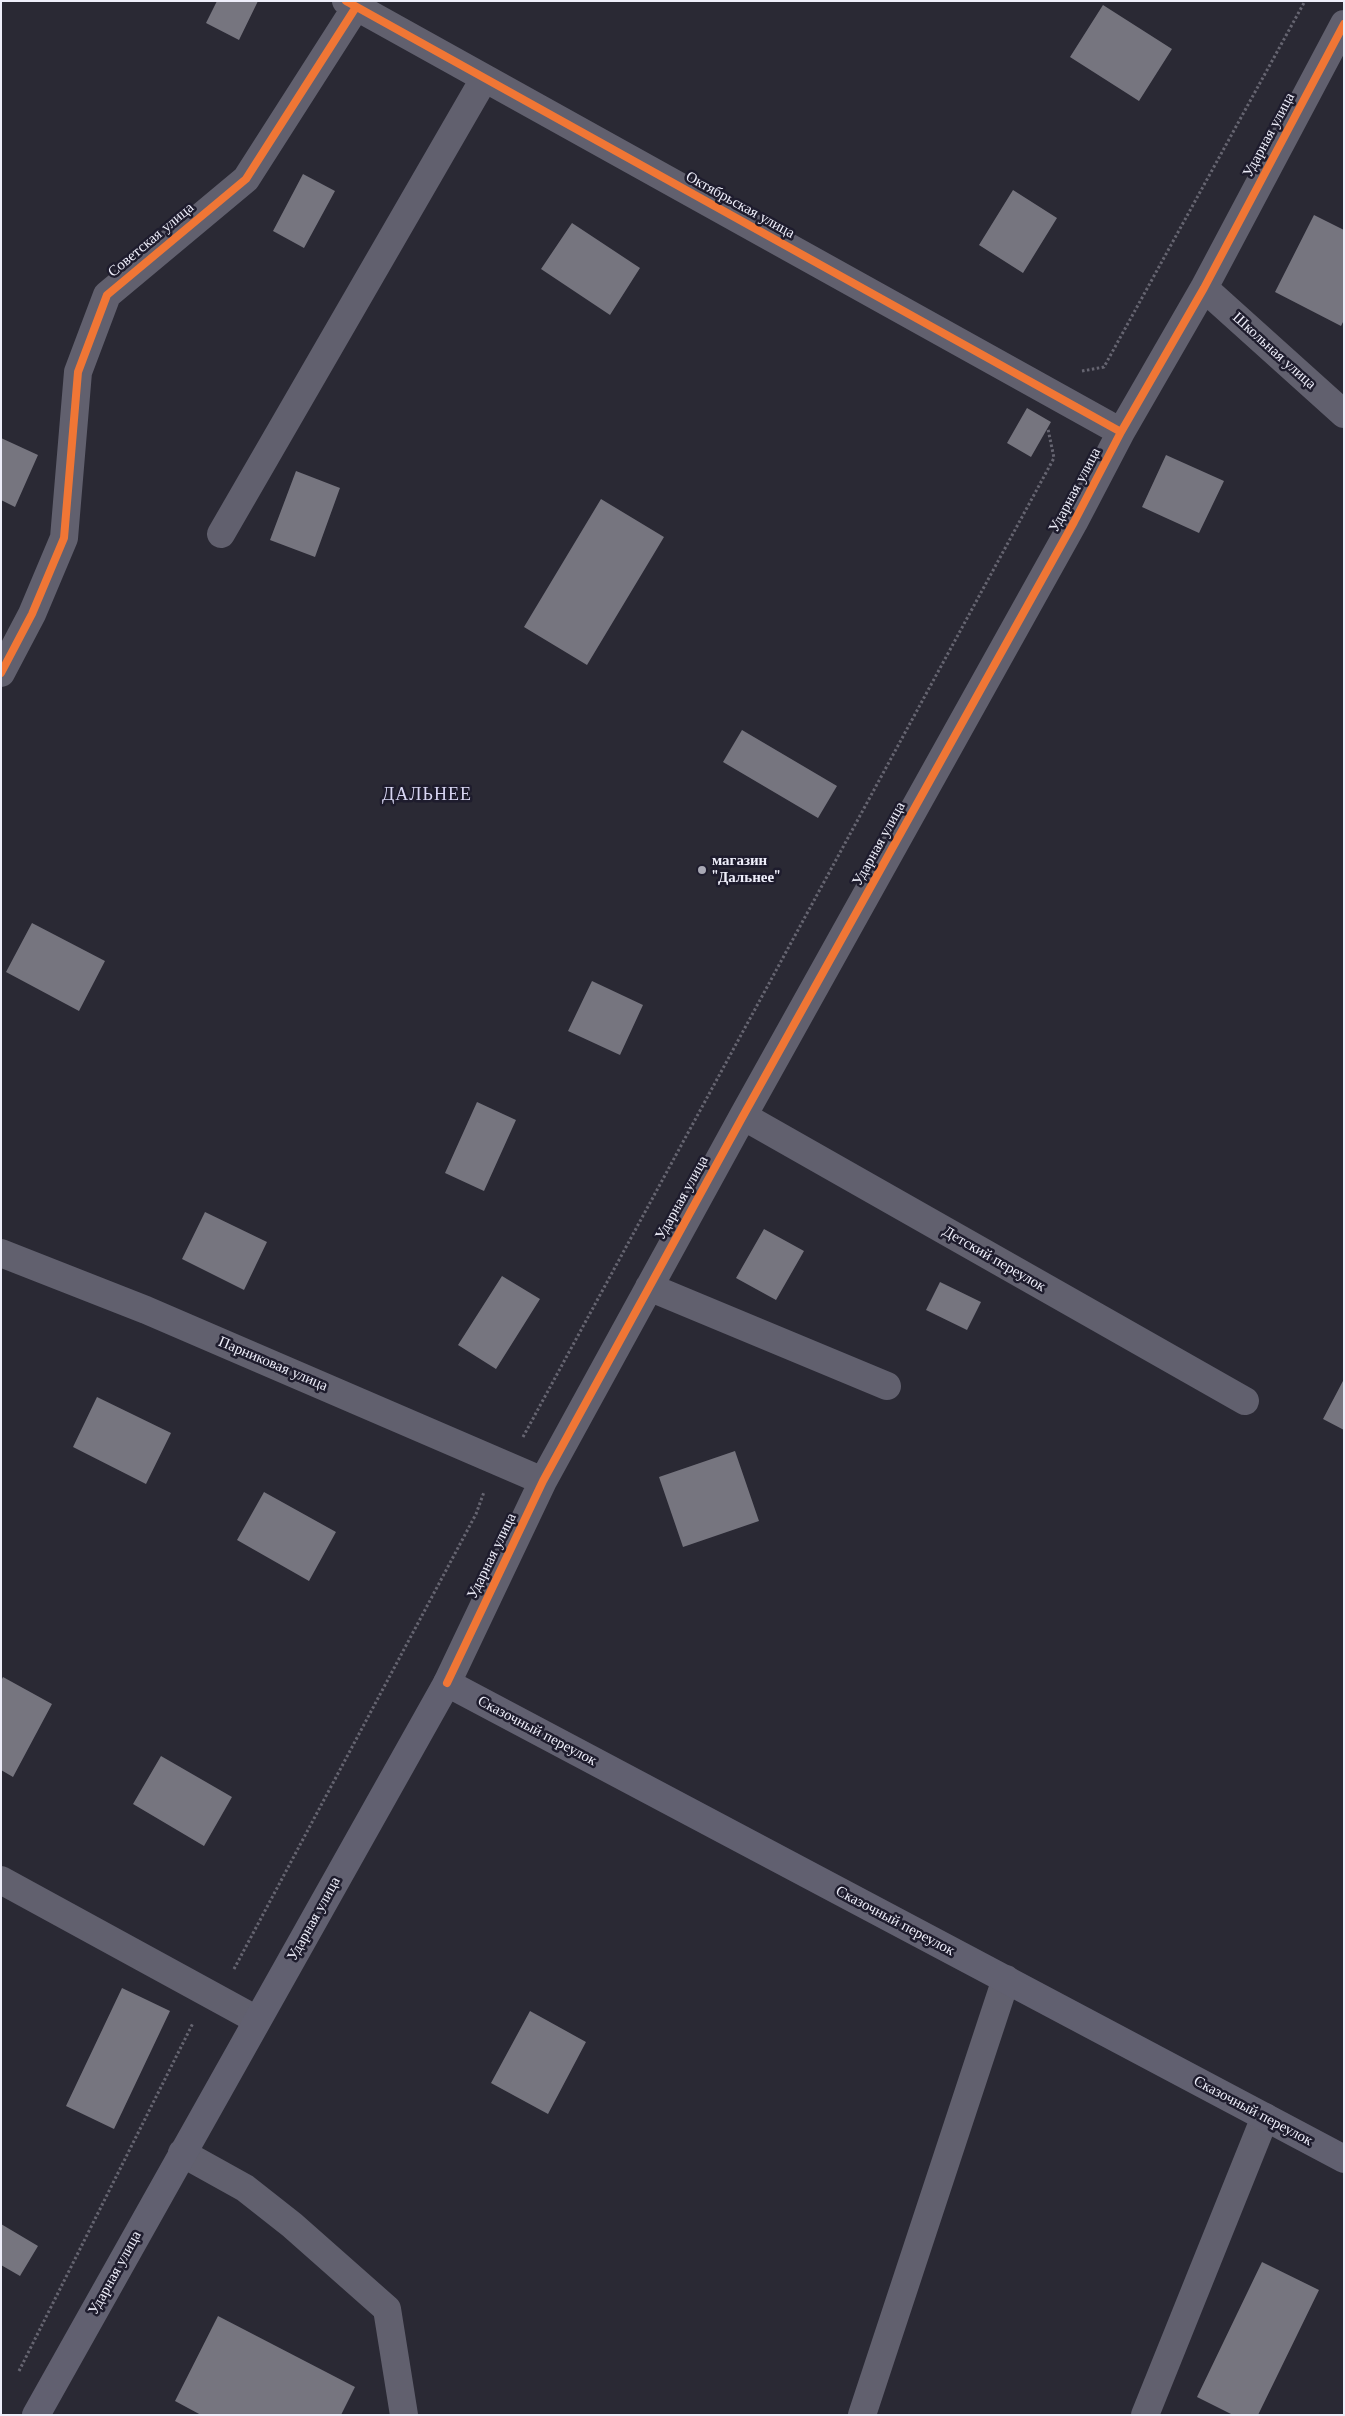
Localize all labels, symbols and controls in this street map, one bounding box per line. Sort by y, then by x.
street label: Ударная улица [1239,90,1299,180]
street label: Октябрьская улица [682,168,798,242]
street label: Советская улица [104,199,198,281]
street label: Школьная улица [1229,309,1319,393]
street label: Ударная улица [1045,445,1105,535]
district label: ДАЛЬНЕЕ [381,784,473,806]
street label: Ударная улица [849,799,909,889]
place label: магазин "Дальнее" [712,852,780,887]
marker: магазин "Дальнее" [696,864,708,876]
street label: Ударная улица [652,1153,712,1243]
street label: Детский переулок [939,1222,1049,1296]
street label: Парниковая улица [216,1333,330,1395]
street label: Ударная улица [463,1510,521,1602]
street label: Сказочный переулок [474,1692,600,1770]
street label: Ударная улица [284,1874,344,1964]
street label: Сказочный переулок [832,1882,958,1960]
street label: Сказочный переулок [1190,2072,1316,2150]
street label: Ударная улица [85,2228,145,2318]

